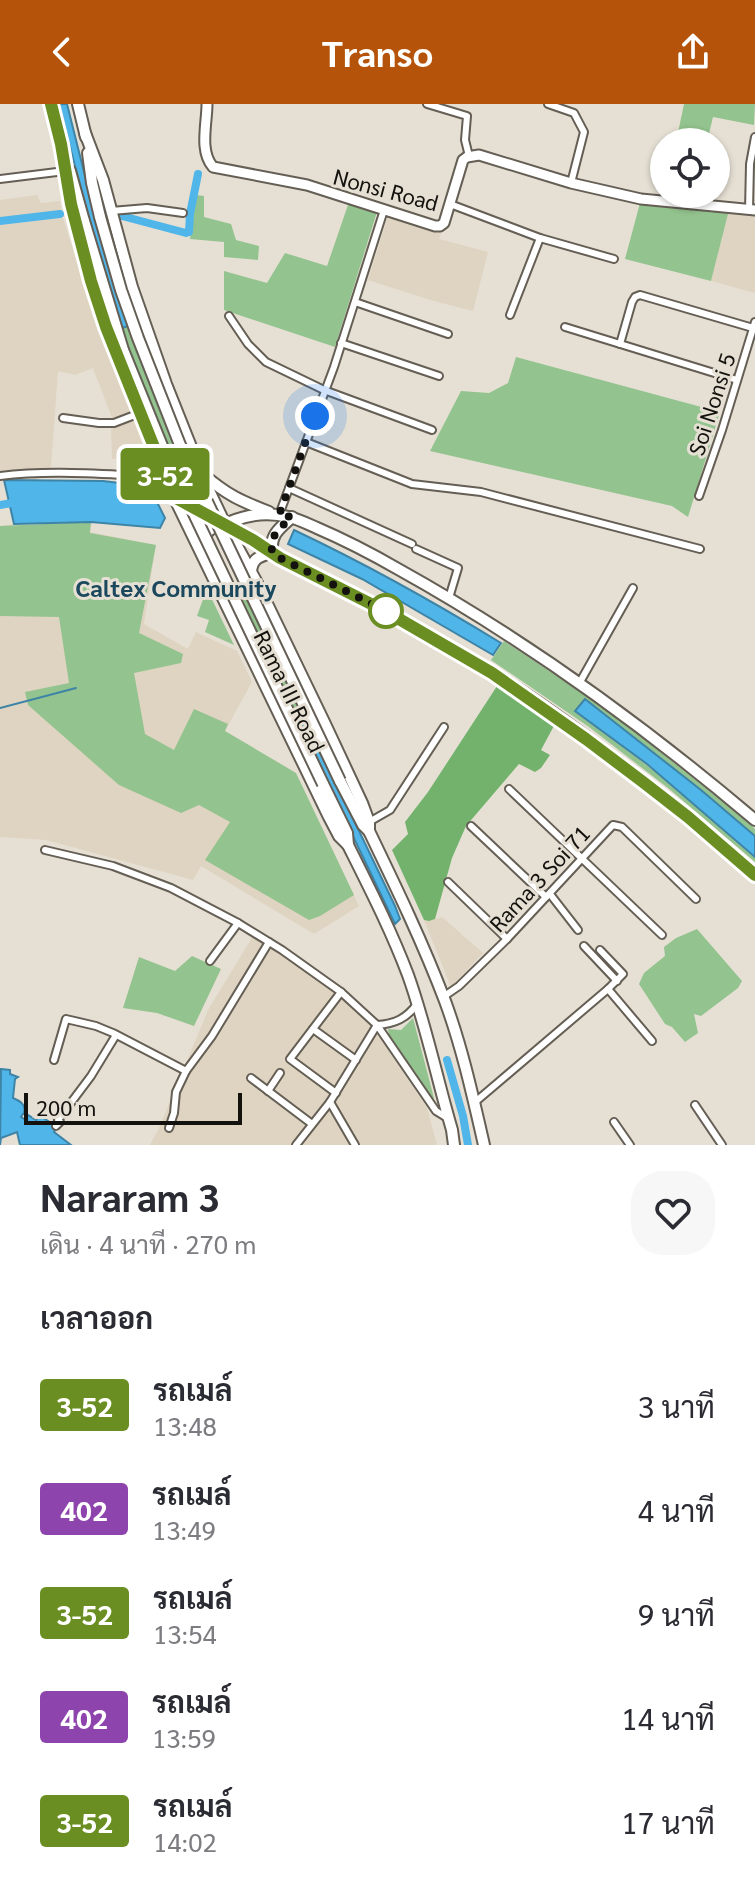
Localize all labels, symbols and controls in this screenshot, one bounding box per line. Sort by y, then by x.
text: Transo [322,29,433,75]
icon: back [40,30,84,74]
icon: share [671,30,715,74]
map controls [650,128,730,208]
button: locate [650,128,730,208]
street label: Nonsi Road [330,162,442,216]
street label: Soi Nonsi 5 [681,349,741,459]
your location [295,396,335,436]
line badge: 3-52 [109,448,221,500]
text: 3-52 [137,456,193,492]
district label: Caltex Community [75,571,277,603]
unlabelled marker [369,594,403,628]
street label: Rama III Road [248,626,332,756]
street label: Rama 3 Soi 71 [483,819,595,937]
scale bar [24,1089,242,1125]
text: 200 m [36,1093,96,1121]
text: Nararam 3 [40,1171,220,1221]
button: heart [631,1171,715,1255]
text: เดิน · 4 นาที · 270 m [40,1226,256,1260]
text: เวลาออก [40,1297,153,1336]
text: รถเมล์ [153,1369,233,1408]
text: 3 นาที [638,1386,715,1425]
text: 3-52 [56,1387,113,1423]
text: 13:48 [153,1408,217,1442]
text: รถเมล์ [152,1473,232,1512]
text: 4 นาที [638,1490,715,1529]
text: 402 [60,1491,108,1527]
text: 13:49 [152,1512,216,1546]
text: รถเมล์ [153,1577,233,1616]
text: 9 นาที [638,1594,715,1633]
text: 3-52 [56,1595,113,1631]
text: 13:54 [153,1616,217,1650]
text: รถเมล์ [152,1681,232,1720]
text: 14 นาที [621,1698,715,1737]
text: 402 [60,1699,108,1735]
text: 13:59 [152,1720,216,1754]
text: รถเมล์ [153,1785,233,1824]
text: 17 นาที [621,1802,715,1841]
text: 3-52 [56,1803,113,1839]
text: 14:02 [153,1824,217,1858]

